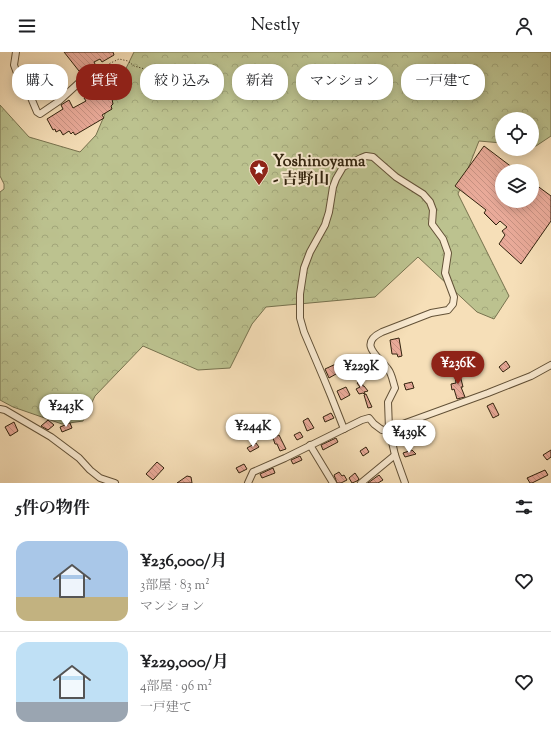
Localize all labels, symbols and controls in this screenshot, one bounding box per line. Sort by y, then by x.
text: Nestly [251,13,300,39]
icon: menu [16,15,38,37]
icon: person [513,15,535,37]
chip: 購入 [12,64,68,100]
chip: 賃貸 [76,64,132,100]
chip: 絞り込み [140,64,224,100]
chip: 新着 [232,64,288,100]
chip: マンション [296,64,393,100]
chip: 一戸建て [401,64,485,100]
map controls [495,112,539,208]
button: locate [495,112,539,156]
place label: Yoshinoyama - 吉野山 [273,151,366,192]
place icon: Yoshinoyama - 吉野山 [248,158,270,186]
button: layers [495,164,539,208]
pin: ¥236K [430,351,486,385]
pin: ¥229K [333,354,389,388]
text: ¥236K [440,355,476,373]
text: ¥229K [343,358,379,376]
pin: ¥243K [38,394,94,428]
text: ¥243K [48,398,84,416]
pin: ¥244K [225,414,281,448]
text: ¥244K [235,418,271,436]
pin: ¥439K [381,420,437,454]
text: ¥439K [391,424,427,442]
icon: filters [513,496,535,518]
text: 5件の物件 [16,497,90,521]
text: ¥236,000/月 [140,550,228,574]
icon: home [48,557,96,605]
icon: heart [513,570,535,592]
text: 3部屋 · 83 m² [140,577,210,595]
text: マンション [140,598,204,616]
text: ¥229,000/月 [140,651,229,675]
icon: home [48,658,96,706]
icon: heart [513,671,535,693]
text: 4部屋 · 96 m² [140,678,212,696]
text: 一戸建て [140,699,192,717]

